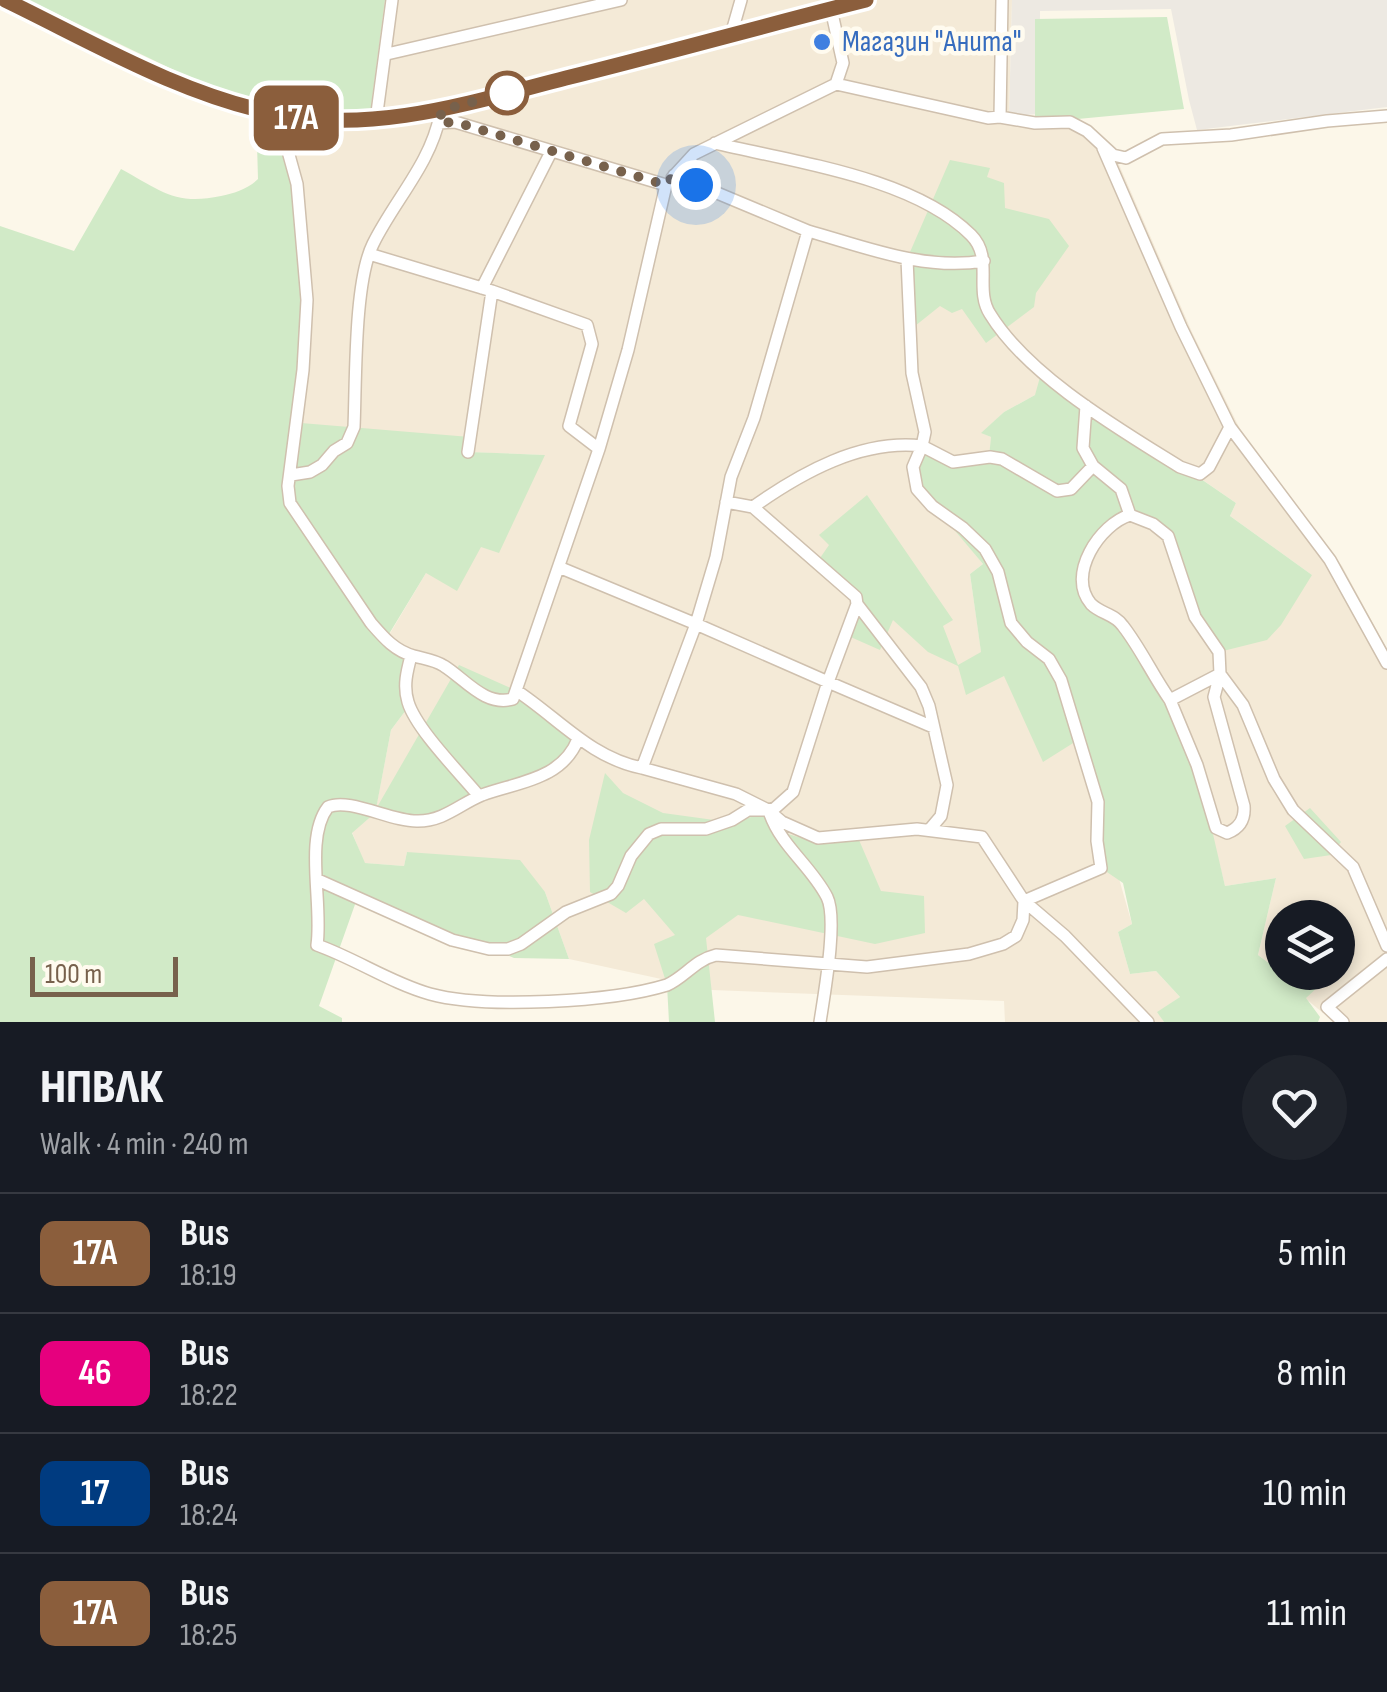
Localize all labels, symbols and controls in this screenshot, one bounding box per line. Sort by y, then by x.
place label: Магазин "Анита" [842,24,1021,60]
marker: Магазин "Анита" [811,31,833,53]
unlabelled marker [486,72,528,114]
line badge: 17А [238,86,354,150]
text: 17А [274,97,318,140]
your location [671,160,721,210]
map controls [1265,900,1355,990]
button: layers [1265,900,1355,990]
scale bar [30,952,178,996]
text: 100 m [45,958,102,991]
button: heart [1242,1055,1347,1160]
text: НПВЛК [40,1059,163,1116]
text: Walk · 4 min · 240 m [40,1125,248,1164]
text: Bus [180,1211,229,1256]
text: 5 min [1278,1231,1347,1276]
text: 17А [73,1232,117,1275]
text: 18:19 [180,1256,237,1295]
text: Bus [180,1331,229,1376]
text: 8 min [1277,1351,1347,1396]
text: 46 [79,1352,111,1395]
text: 18:22 [180,1376,238,1415]
text: Bus [180,1451,229,1496]
text: 10 min [1263,1471,1347,1516]
text: 17 [81,1472,109,1515]
text: 18:24 [180,1496,238,1535]
text: Bus [180,1571,229,1616]
text: 11 min [1267,1591,1347,1636]
text: 17А [73,1592,117,1635]
text: 18:25 [180,1616,237,1655]

